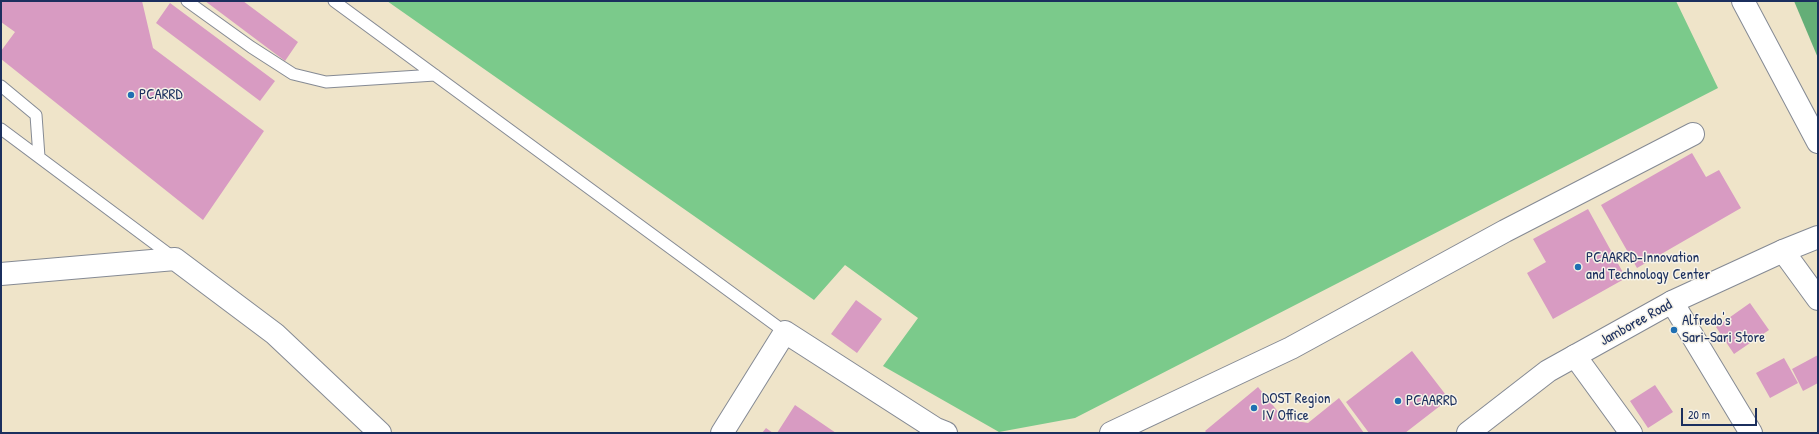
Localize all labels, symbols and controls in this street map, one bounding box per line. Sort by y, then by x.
place label: PCARRD [139,86,182,104]
marker: PCARRD [126,90,136,100]
place label: PCAARRD-Innovation and Technology Center [1586,249,1710,284]
marker: PCAARRD-Innovation and Technology Center [1573,262,1583,272]
street label: Jamboree Road [1597,296,1675,350]
place label: Alfredo's Sari-Sari Store [1682,312,1765,347]
marker: Alfredo's Sari-Sari Store [1669,325,1679,335]
place label: DOST Region IV Office [1262,390,1330,425]
place label: PCAARRD [1406,392,1457,410]
marker: PCAARRD [1393,396,1403,406]
scale bar [1683,400,1759,426]
marker: DOST Region IV Office [1249,403,1259,413]
text: 20 m [1688,406,1710,423]

